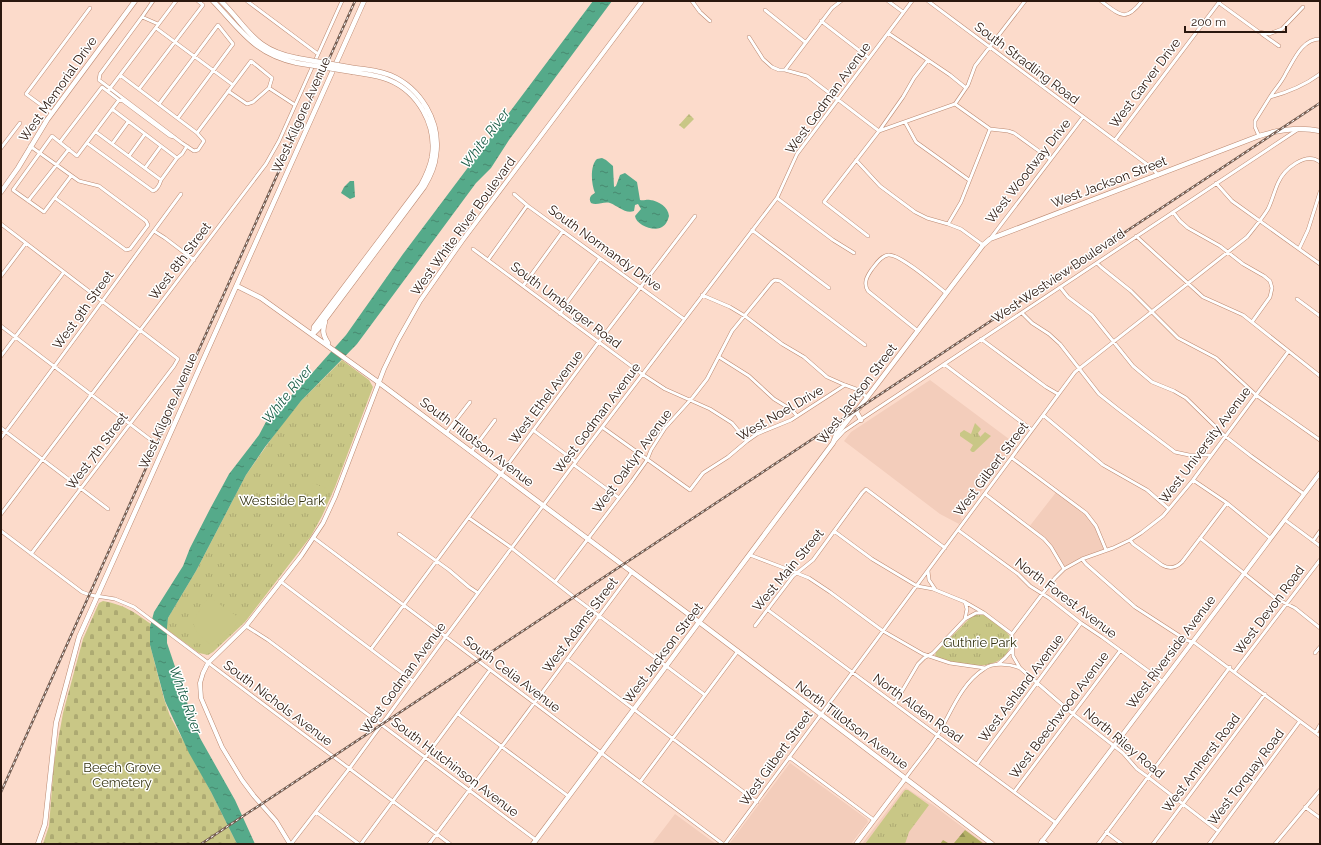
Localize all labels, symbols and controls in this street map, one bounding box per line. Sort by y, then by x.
scale bar [1185,8,1286,34]
text: 200 m [1191,15,1226,29]
street label: South Stradling Road [972,19,1082,107]
street label: West Memorial Drive [16,33,100,144]
street label: West Garver Drive [1106,35,1184,131]
street label: West Godman Avenue [782,39,874,157]
street label: West Kilgore Avenue [269,54,333,175]
water label: White River [457,104,513,171]
street label: West Woodway Drive [983,115,1074,226]
street label: West Jackson Street [1049,153,1169,211]
street label: West White River Boulevard [408,154,518,298]
street label: South Normandy Drive [545,202,665,294]
street label: West 8th Street [146,219,214,303]
street label: West Westview Boulevard [989,226,1127,326]
street label: South Umbarger Road [508,259,624,351]
street label: West 9th Street [50,267,117,352]
street label: West Jackson Street [814,340,900,447]
street label: West Ethel Avenue [506,347,586,447]
street label: West Kilgore Avenue [136,350,200,471]
street label: West Godman Avenue [551,359,644,476]
water label: White River [258,361,316,427]
street label: West Noel Drive [734,382,826,444]
street label: West University Avenue [1156,383,1254,506]
street label: South Tillotson Avenue [417,394,537,490]
street label: West Oaklyn Avenue [589,406,675,516]
street label: West 7th Street [63,409,131,492]
street label: West Gilbert Street [951,418,1032,519]
park label: Westside Park [239,493,325,508]
street label: West Main Street [749,525,827,614]
street label: North Forest Avenue [1012,555,1120,641]
street label: West Devon Road [1231,563,1307,657]
street label: West Adams Street [539,574,621,676]
street label: West Riverside Avenue [1124,592,1219,712]
street label: West Jackson Street [620,599,706,706]
street label: West Godman Avenue [357,619,449,737]
street label: West Ashland Avenue [976,631,1067,745]
street label: South Celia Avenue [461,633,564,715]
park label: Guthrie Park [943,635,1017,650]
street label: West Beechwood Avenue [1006,648,1112,781]
street label: South Nichols Avenue [221,657,336,749]
water label: White River [166,664,206,737]
street label: North Alden Road [870,670,966,746]
street label: North Tillotson Avenue [793,678,912,772]
street label: North Riley Road [1081,705,1167,781]
street label: West Gilbert Street [736,707,816,808]
street label: West Amherst Road [1159,711,1243,815]
street label: South Hutchinson Avenue [388,714,522,820]
street label: West Torquay Road [1205,726,1287,828]
park label: Beech Grove Cemetery [83,760,161,790]

